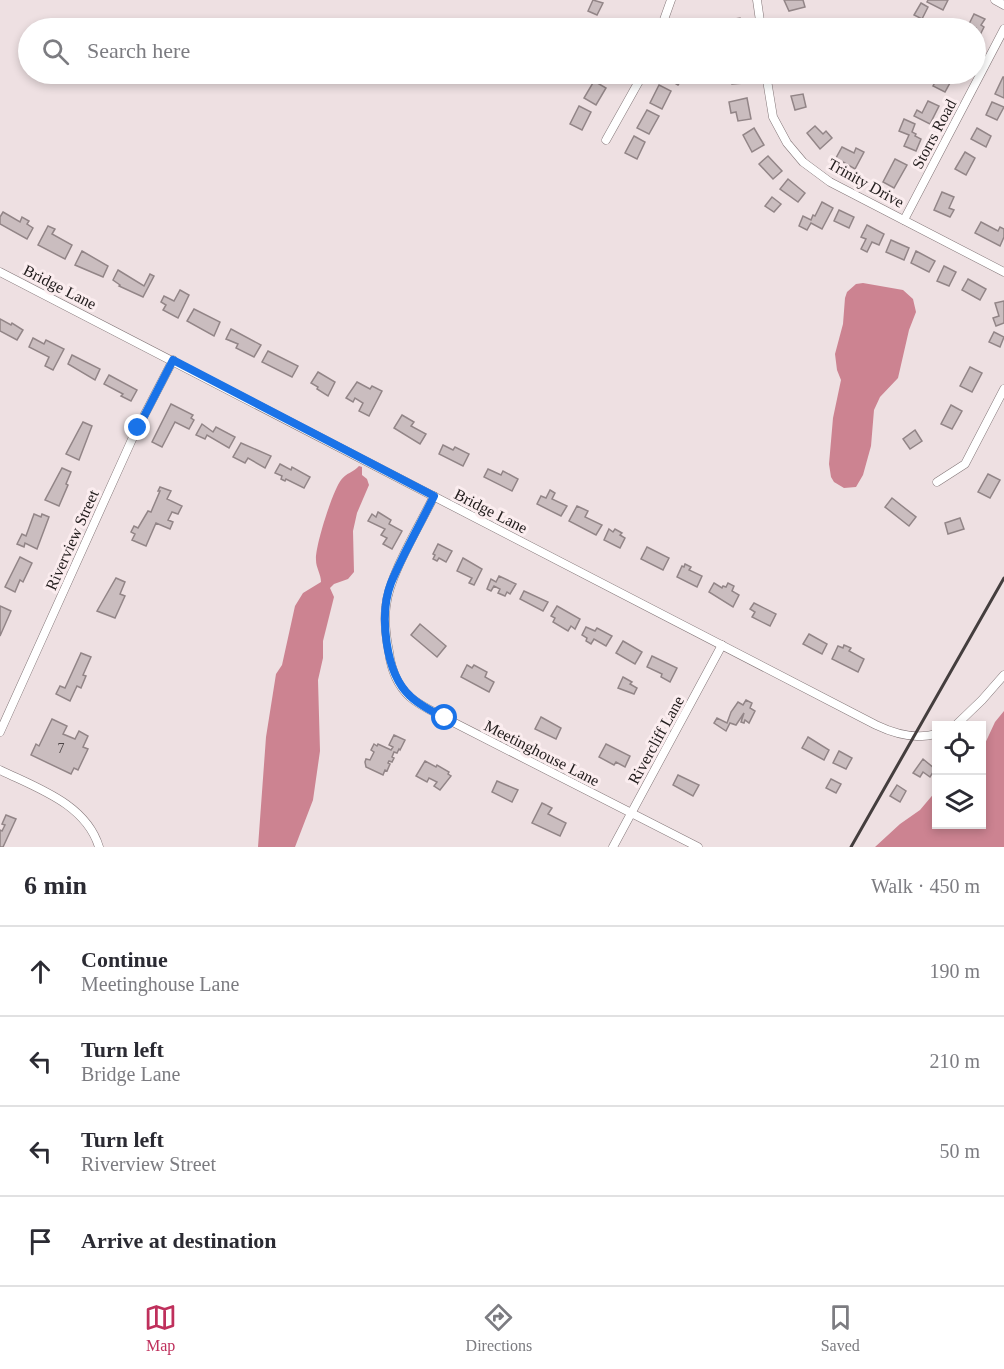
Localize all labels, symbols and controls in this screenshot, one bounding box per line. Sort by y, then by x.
search box [18,18,986,84]
icon: search [39,35,72,68]
text: Search here [87,38,190,63]
street label: Storrs Road [909,96,959,172]
street label: Trinity Drive [825,155,907,212]
street label: Bridge Lane [20,261,99,314]
route end [124,414,150,440]
street label: Bridge Lane [451,485,530,538]
street label: Riverview Street [42,487,102,593]
street label: Rivercliff Lane [625,693,687,787]
route start [431,704,457,730]
street label: Meetinghouse Lane [481,717,602,790]
map controls [932,721,986,829]
button: locate [932,721,986,775]
house number: 7 [58,741,65,756]
button: layers [932,775,986,829]
text: 6 min [24,871,87,900]
text: Walk · 450 m [871,875,980,897]
text: Continue [81,947,168,972]
icon: ahead [24,955,57,988]
text: 190 m [929,960,980,982]
text: Meetinghouse Lane [81,973,239,995]
text: Turn left [81,1037,164,1062]
icon: left [24,1045,57,1078]
text: 210 m [929,1050,980,1072]
text: Bridge Lane [81,1063,180,1085]
text: Turn left [81,1127,164,1152]
icon: left [24,1135,57,1168]
text: 50 m [939,1140,980,1162]
text: Riverview Street [81,1153,216,1175]
icon: arrive [24,1225,57,1258]
text: Arrive at destination [81,1228,277,1253]
tab: Map [144,1301,177,1355]
tab: Directions [466,1301,532,1355]
tab: Saved [821,1301,860,1355]

